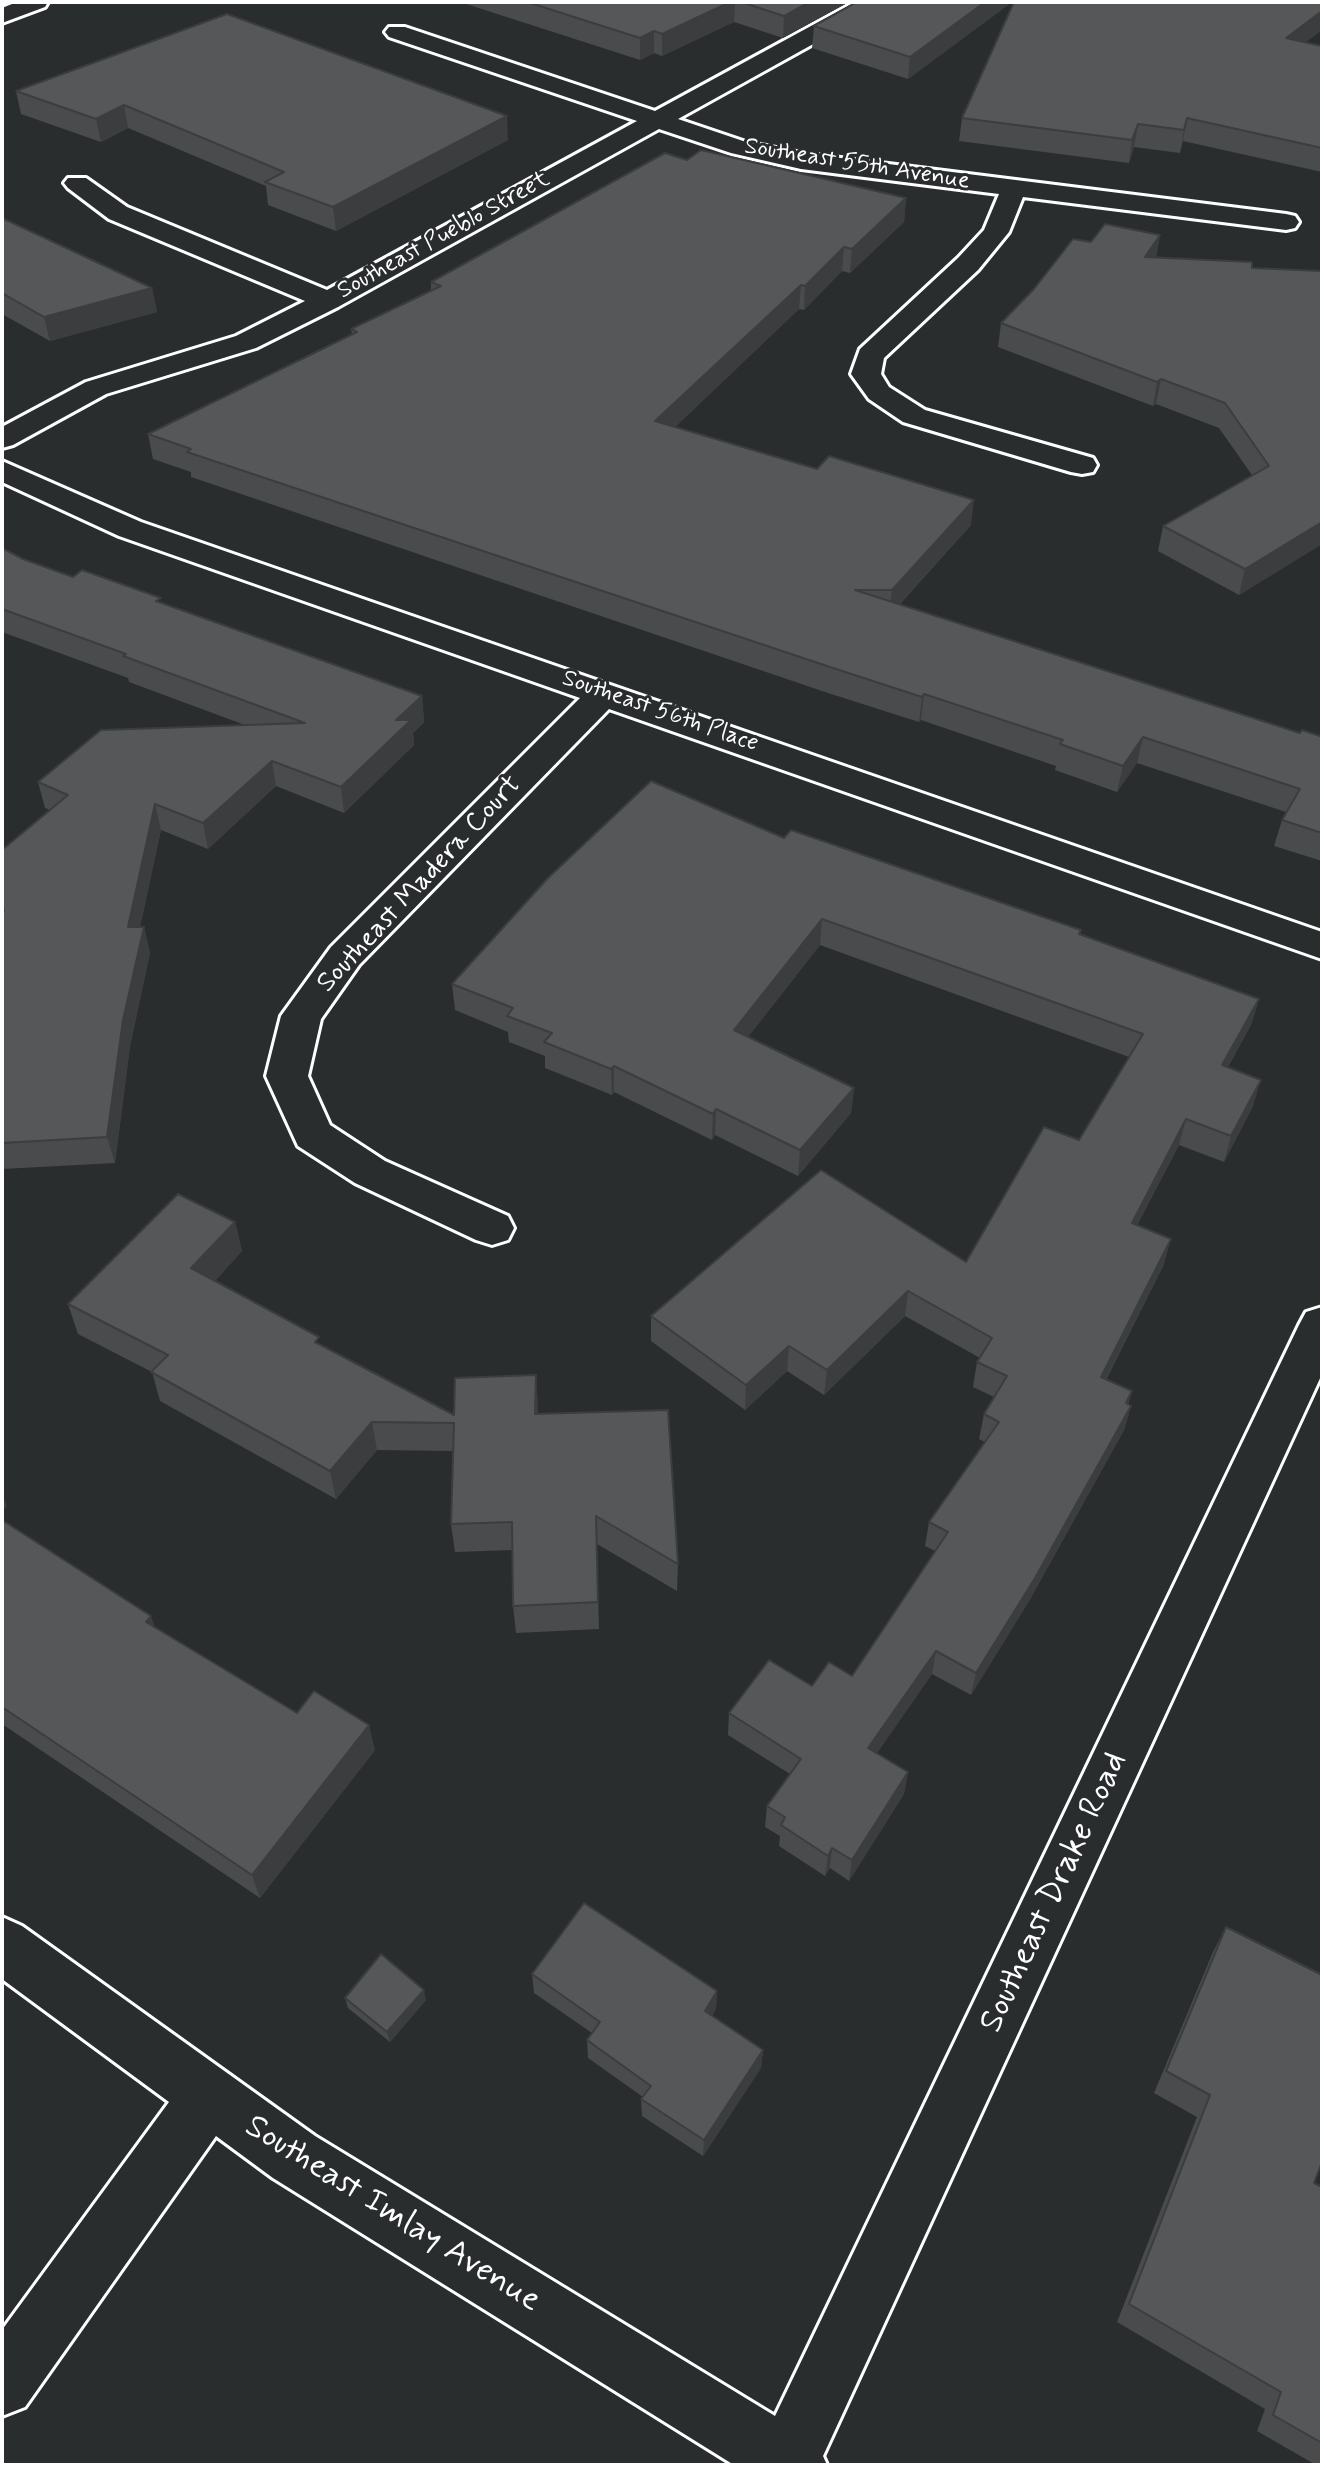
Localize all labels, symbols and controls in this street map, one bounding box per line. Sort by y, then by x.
street label: Southeast 55th Avenue [742,133,972,197]
street label: Southeast Pueblo Street [333,166,555,306]
street label: Southeast 56th Place [558,665,762,759]
street label: Southeast Madera Court [311,769,529,1001]
street label: Southeast Drake Road [972,1746,1138,2040]
street label: Southeast Imlay Avenue [237,2107,547,2323]

